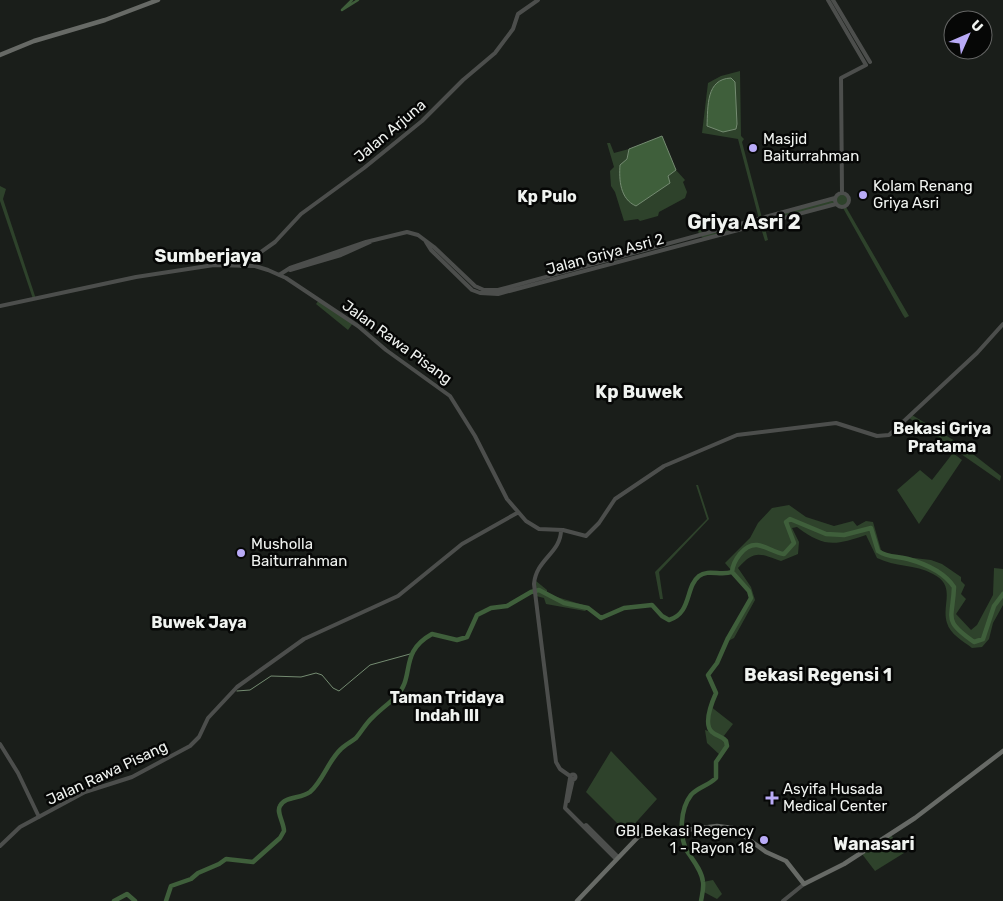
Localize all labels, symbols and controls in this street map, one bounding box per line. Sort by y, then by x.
north arrow [943,10,993,60]
text: U [967,17,986,36]
street label: Jalan Arjuna [351,96,429,166]
place label: Masjid Baiturrahman [763,130,859,165]
marker: Masjid Baiturrahman [747,142,759,154]
place label: Kolam Renang Griya Asri [873,177,973,212]
district label: Kp Pulo [517,187,577,206]
marker: Kolam Renang Griya Asri [857,189,869,201]
district label: Griya Asri 2 [687,210,801,234]
street label: Jalan Griya Asri 2 [544,230,666,278]
district label: Sumberjaya [155,245,261,267]
street label: Jalan Rawa Pisang [339,296,455,388]
district label: Kp Buwek [595,381,683,403]
district label: Bekasi Griya Pratama [893,419,991,456]
place label: Musholla Baiturrahman [251,535,347,570]
marker: Musholla Baiturrahman [235,547,247,559]
district label: Buwek Jaya [151,613,247,632]
district label: Bekasi Regensi 1 [744,664,892,686]
district label: Taman Tridaya Indah III [390,688,504,725]
street label: Jalan Rawa Pisang [44,737,170,809]
place label: Asyifa Husada Medical Center [783,780,887,815]
marker: Asyifa Husada Medical Center [765,791,779,805]
place label: GBI Bekasi Regency 1 - Rayon 18 [616,822,754,857]
district label: Wanasari [833,833,915,855]
marker: GBI Bekasi Regency 1 - Rayon 18 [758,834,770,846]

